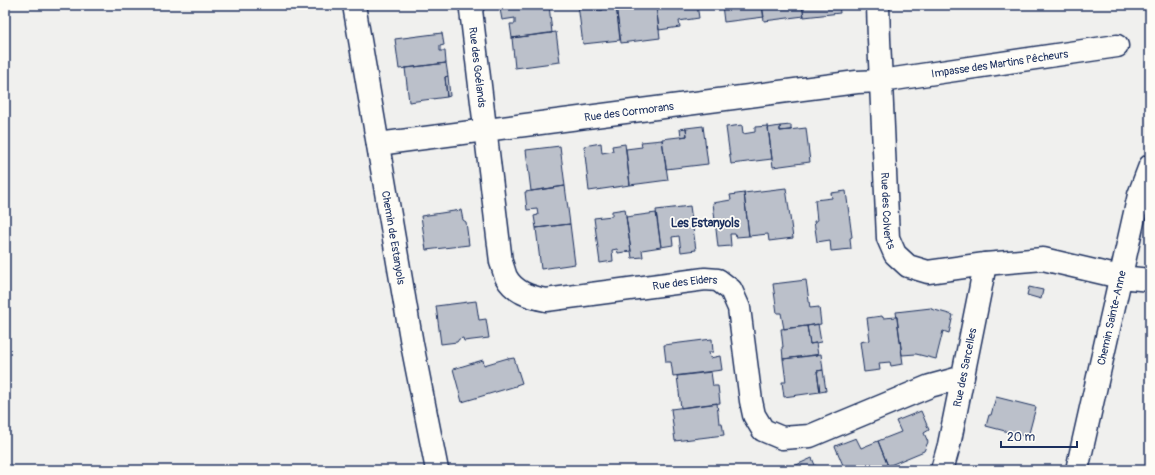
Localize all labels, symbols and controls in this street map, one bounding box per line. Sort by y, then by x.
street label: Rue des Goélands [466,26,489,108]
street label: Impasse des Martins Pêcheurs [930,47,1069,80]
street label: Rue des Cormorans [583,100,675,124]
street label: Rue des Colverts [878,172,898,251]
street label: Chemin de Estanyols [379,190,408,286]
district label: Les Estanyols [671,216,740,231]
street label: Chemin Sainte-Anne [1095,269,1129,367]
street label: Rue des Eiders [652,273,718,293]
street label: Rue des Sarcelles [951,327,979,408]
scale bar [1001,423,1077,449]
text: 20 m [1007,430,1036,445]

